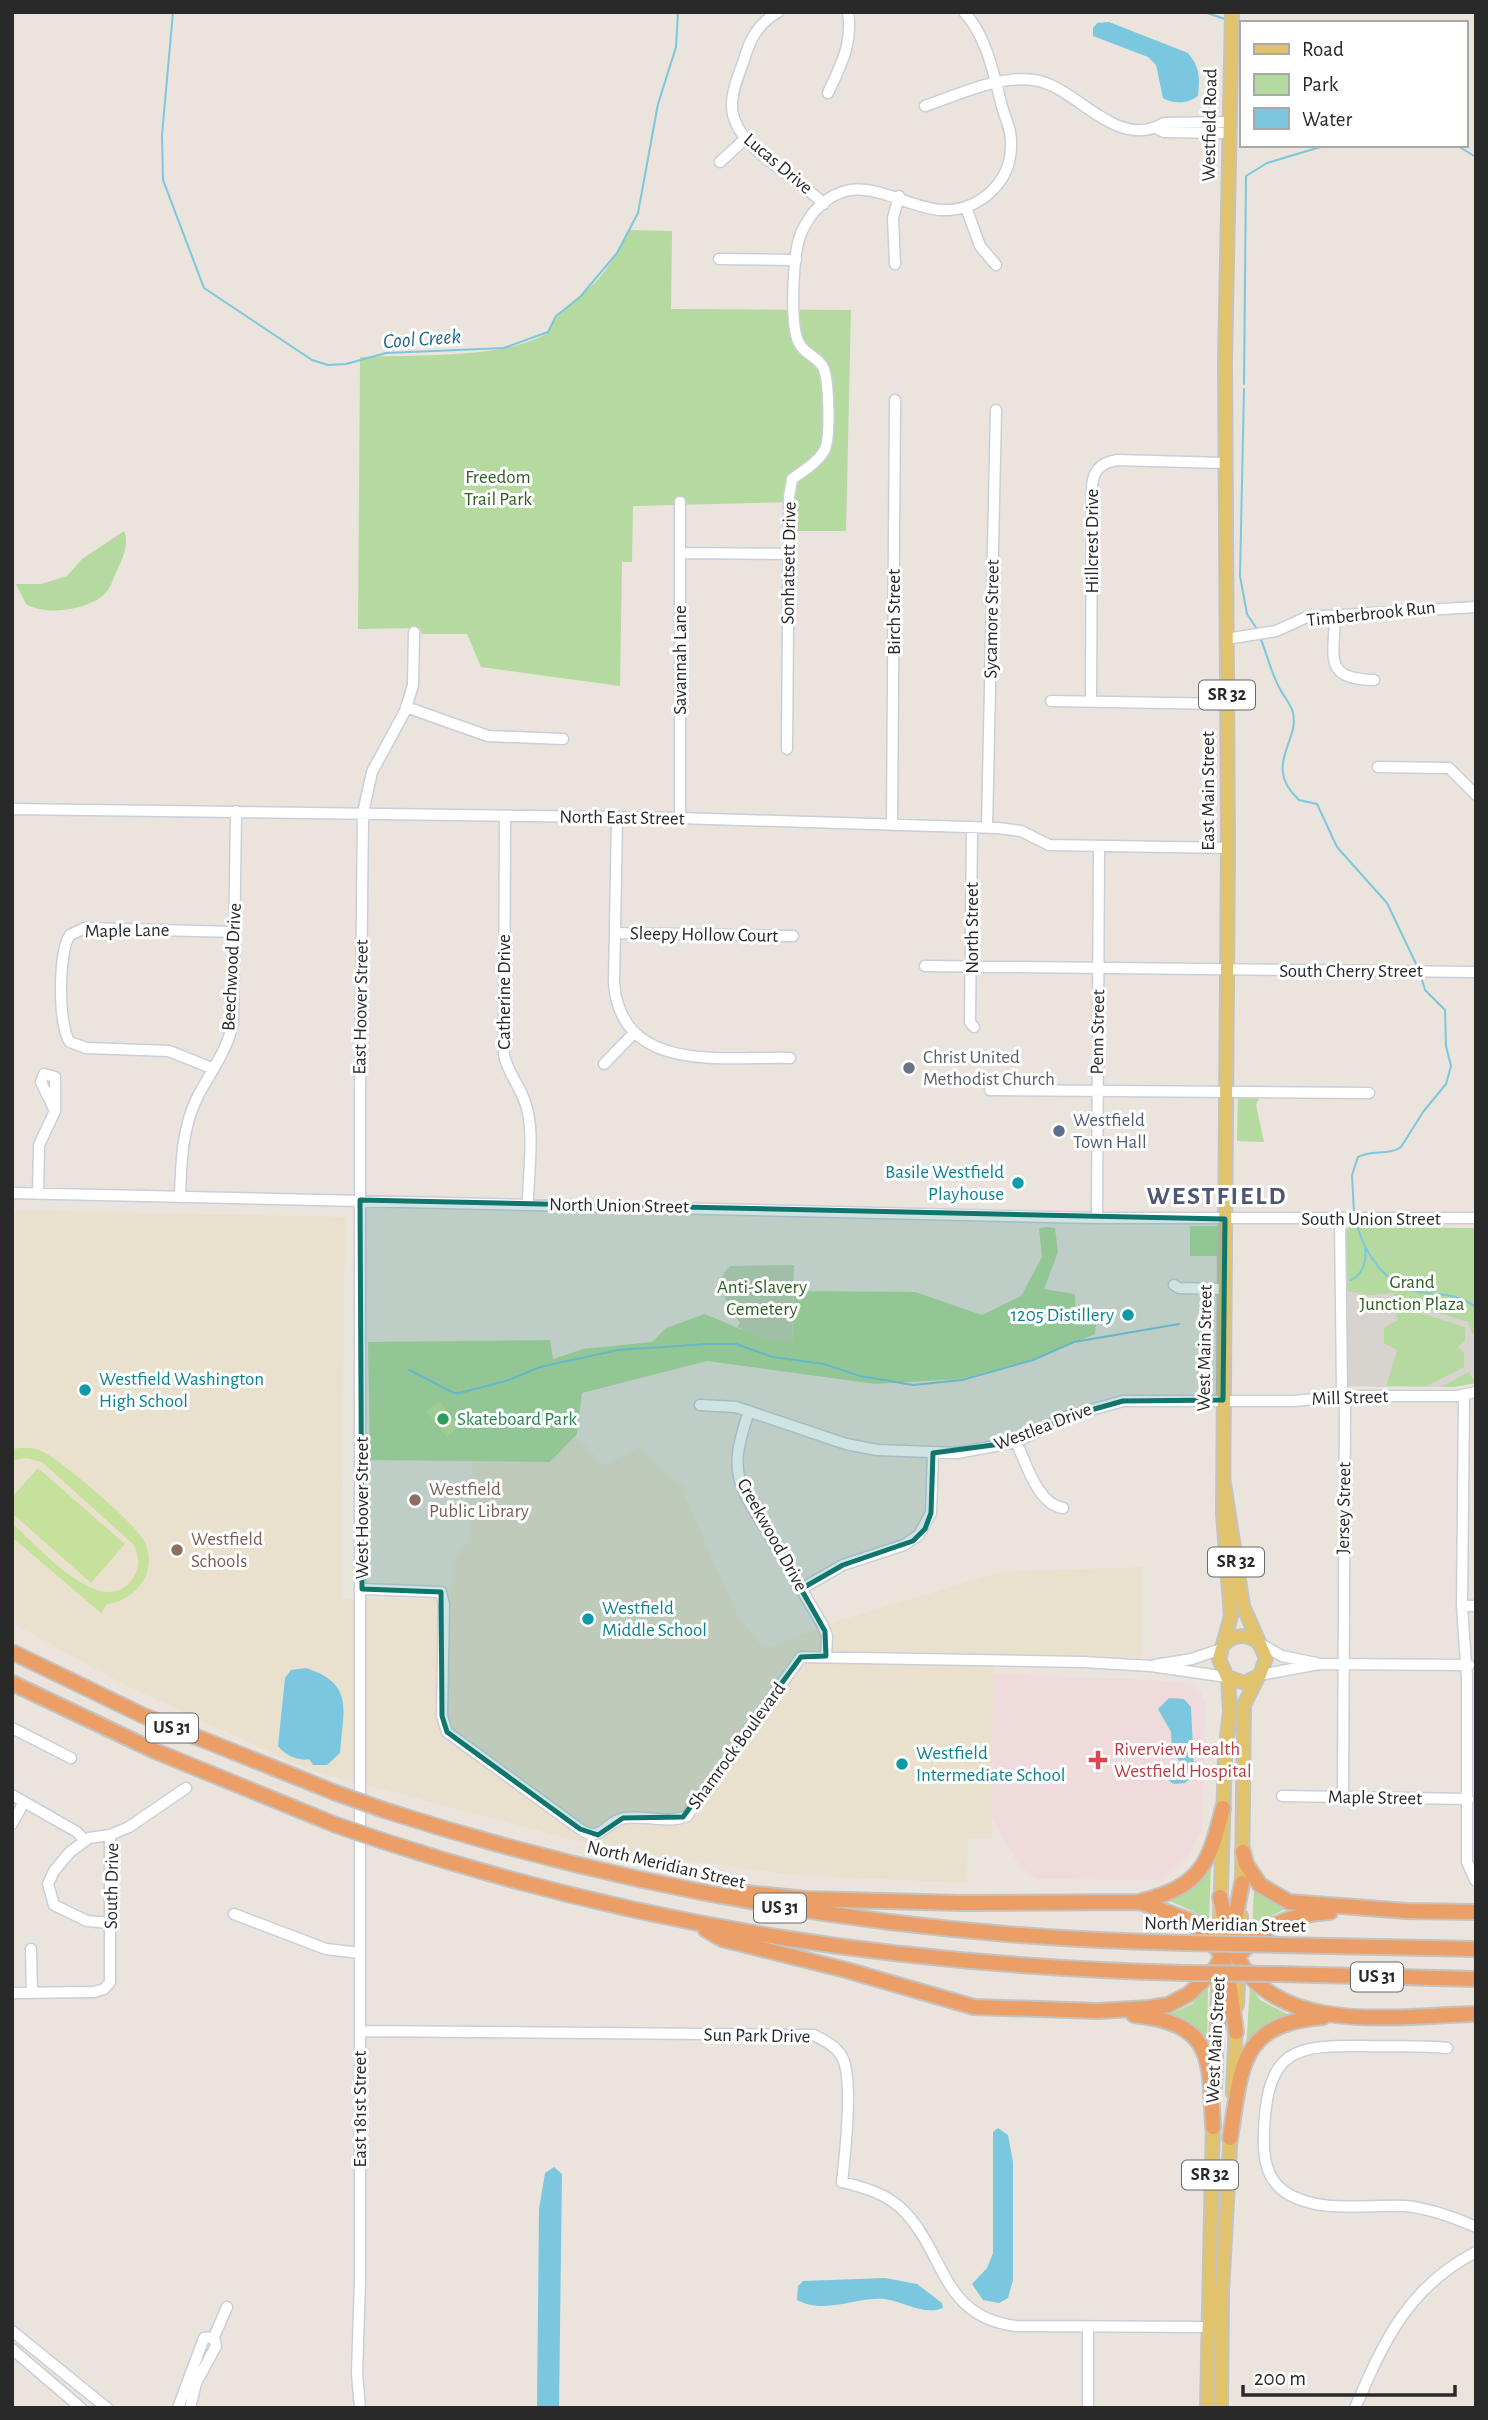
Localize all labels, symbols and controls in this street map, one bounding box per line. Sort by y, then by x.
legend [1240,21,1467,147]
text: Road [1302,39,1344,60]
street label: Westfield Road [1200,68,1220,182]
text: Park [1302,74,1339,95]
text: Water [1302,109,1352,130]
street label: Lucas Drive [740,130,816,198]
water label: Cool Creek [382,326,462,352]
park label: Freedom Trail Park [464,468,532,509]
street label: Hillcrest Drive [1083,489,1102,593]
street label: Sonhatsett Drive [778,501,800,625]
street label: Sycamore Street [981,559,1003,679]
street label: Birch Street [885,569,904,655]
street label: Timberbrook Run [1306,598,1436,630]
street label: Savannah Lane [671,605,690,715]
road number: SR 32 [1199,680,1255,710]
street label: East Main Street [1199,731,1218,851]
street label: North East Street [559,807,685,829]
street label: North Street [963,882,982,974]
street label: Beechwood Drive [219,903,245,1031]
street label: Maple Lane [84,921,170,941]
street label: Sleepy Hollow Court [630,924,778,946]
street label: Catherine Drive [495,934,514,1050]
street label: East Hoover Street [350,939,372,1075]
street label: South Cherry Street [1279,962,1423,981]
street label: Penn Street [1088,989,1108,1075]
place label: Christ United Methodist Church [923,1048,1055,1089]
marker: Christ United Methodist Church [901,1060,917,1076]
place label: Westfield Town Hall [1073,1111,1147,1152]
marker: Westfield Town Hall [1051,1123,1067,1139]
place label: Basile Westfield Playhouse [885,1163,1004,1204]
marker: Basile Westfield Playhouse [1010,1175,1026,1191]
district label: WESTFIELD [1146,1183,1288,1209]
street label: North Union Street [549,1195,689,1217]
street label: South Union Street [1301,1210,1441,1229]
park label: Grand Junction Plaza [1359,1273,1465,1314]
park label: Anti-Slavery Cemetery [717,1278,807,1319]
street label: West Main Street [1194,1284,1216,1412]
place label: 1205 Distillery [1011,1306,1114,1325]
marker: 1205 Distillery [1120,1307,1136,1323]
place label: Westfield Washington High School [99,1370,264,1411]
marker: Westfield Washington High School [77,1382,93,1398]
street label: Mill Street [1311,1387,1389,1409]
street label: Westlea Drive [992,1400,1094,1454]
place label: Skateboard Park [457,1410,577,1429]
marker: Skateboard Park [435,1411,451,1427]
street label: West Hoover Street [353,1437,372,1579]
street label: Jersey Street [1334,1462,1354,1554]
street label: Creekwood Drive [733,1476,811,1594]
place label: Westfield Public Library [429,1480,529,1521]
marker: Westfield Public Library [407,1492,423,1508]
place label: Westfield Schools [191,1530,263,1571]
marker: Westfield Schools [169,1542,185,1558]
road number: SR 32 [1208,1548,1264,1576]
place label: Westfield Middle School [602,1599,707,1640]
marker: Westfield Middle School [580,1611,596,1627]
street label: Shamrock Boulevard [685,1679,789,1813]
road number: US 31 [146,1714,198,1742]
place label: Riverview Health Westfield Hospital [1114,1740,1252,1781]
place label: Westfield Intermediate School [916,1744,1065,1785]
marker: Riverview Health Westfield Hospital [1088,1750,1108,1770]
marker: Westfield Intermediate School [894,1756,910,1772]
street label: Maple Street [1328,1788,1422,1808]
street label: North Meridian Street [585,1838,747,1892]
street label: South Drive [102,1843,122,1929]
road number: US 31 [754,1894,806,1922]
street label: North Meridian Street [1144,1914,1306,1936]
road number: US 31 [1351,1963,1403,1992]
street label: West Main Street [1203,1976,1229,2104]
street label: Sun Park Drive [703,2026,811,2046]
street label: East 181st Street [351,2051,370,2167]
road number: SR 32 [1182,2160,1238,2190]
scale bar [1243,2354,1455,2398]
text: 200 m [1254,2368,1306,2389]

